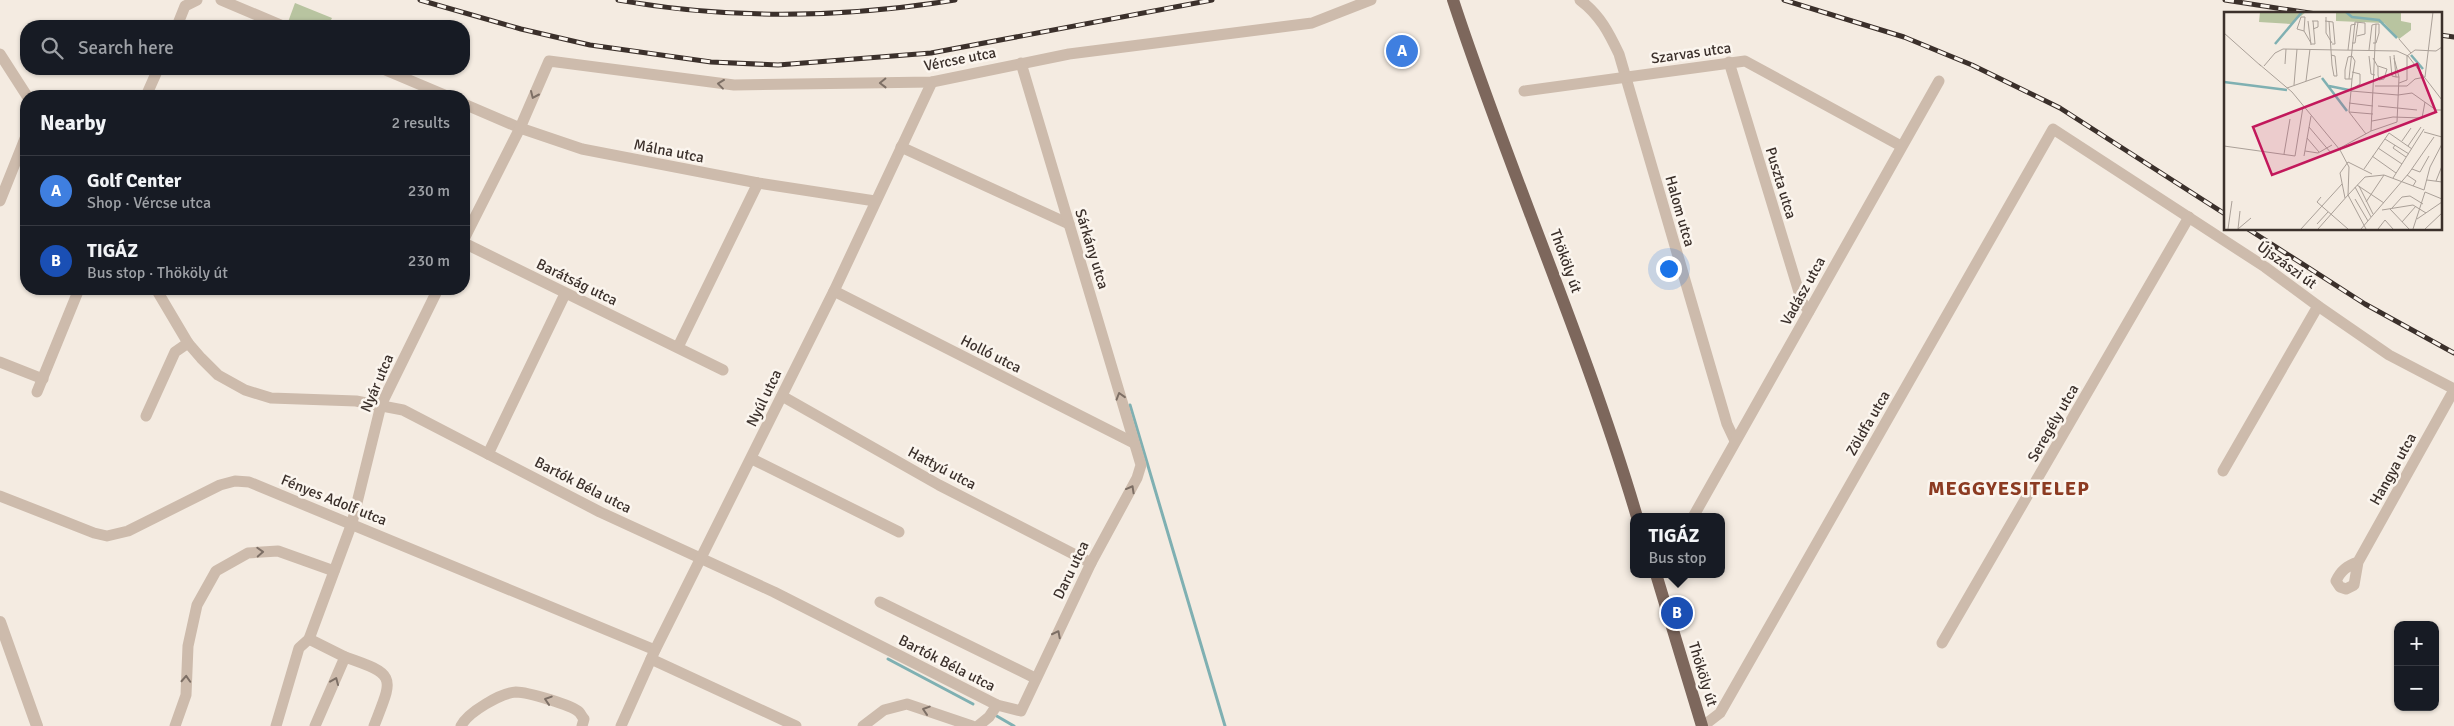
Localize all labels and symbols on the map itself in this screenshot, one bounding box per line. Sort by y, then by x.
inset map [2224,12,2442,230]
pin: A [1386,32,1418,70]
street label: Szarvas utca [1650,38,1732,68]
street label: Vércse utca [922,43,998,75]
one-way arrow [879,78,886,88]
one-way arrow [716,79,725,89]
one-way arrow [530,90,541,99]
street label: Málna utca [632,135,706,167]
street label: Puszta utca [1762,145,1800,221]
street label: Halom utca [1661,173,1699,249]
street label: Sárkány utca [1071,207,1113,291]
street label: Thököly út [1546,227,1586,295]
street label: Újszászi út [2254,237,2321,293]
street label: Vadász utca [1777,254,1829,328]
street label: Barátság utca [533,255,621,309]
your location [1656,256,1682,282]
street label: Holló utca [958,331,1024,377]
street label: Nyár utca [357,351,397,415]
street label: Nyúl utca [743,367,785,429]
street label: Seregély utca [2024,381,2082,465]
street label: Zöldfa utca [1842,387,1894,459]
one-way arrow [1116,393,1126,401]
street label: Hangya utca [2366,430,2420,508]
street label: Hattyú utca [905,443,979,493]
street label: Bartók Béla utca [532,453,634,517]
street label: Fényes Adolf utca [278,471,390,529]
district label: MEGGYESITELEP [1928,476,2090,501]
one-way arrow [1124,486,1134,495]
street label: Daru utca [1049,538,1093,602]
one-way arrow [256,547,264,558]
pin: B [1661,594,1693,632]
one-way arrow [1051,630,1061,639]
street label: Bartók Béla utca [896,631,998,695]
street label: Thököly út [1685,640,1721,708]
one-way arrow [181,675,192,683]
one-way arrow [328,677,339,686]
one-way arrow [545,696,553,706]
one-way arrow [922,705,931,715]

